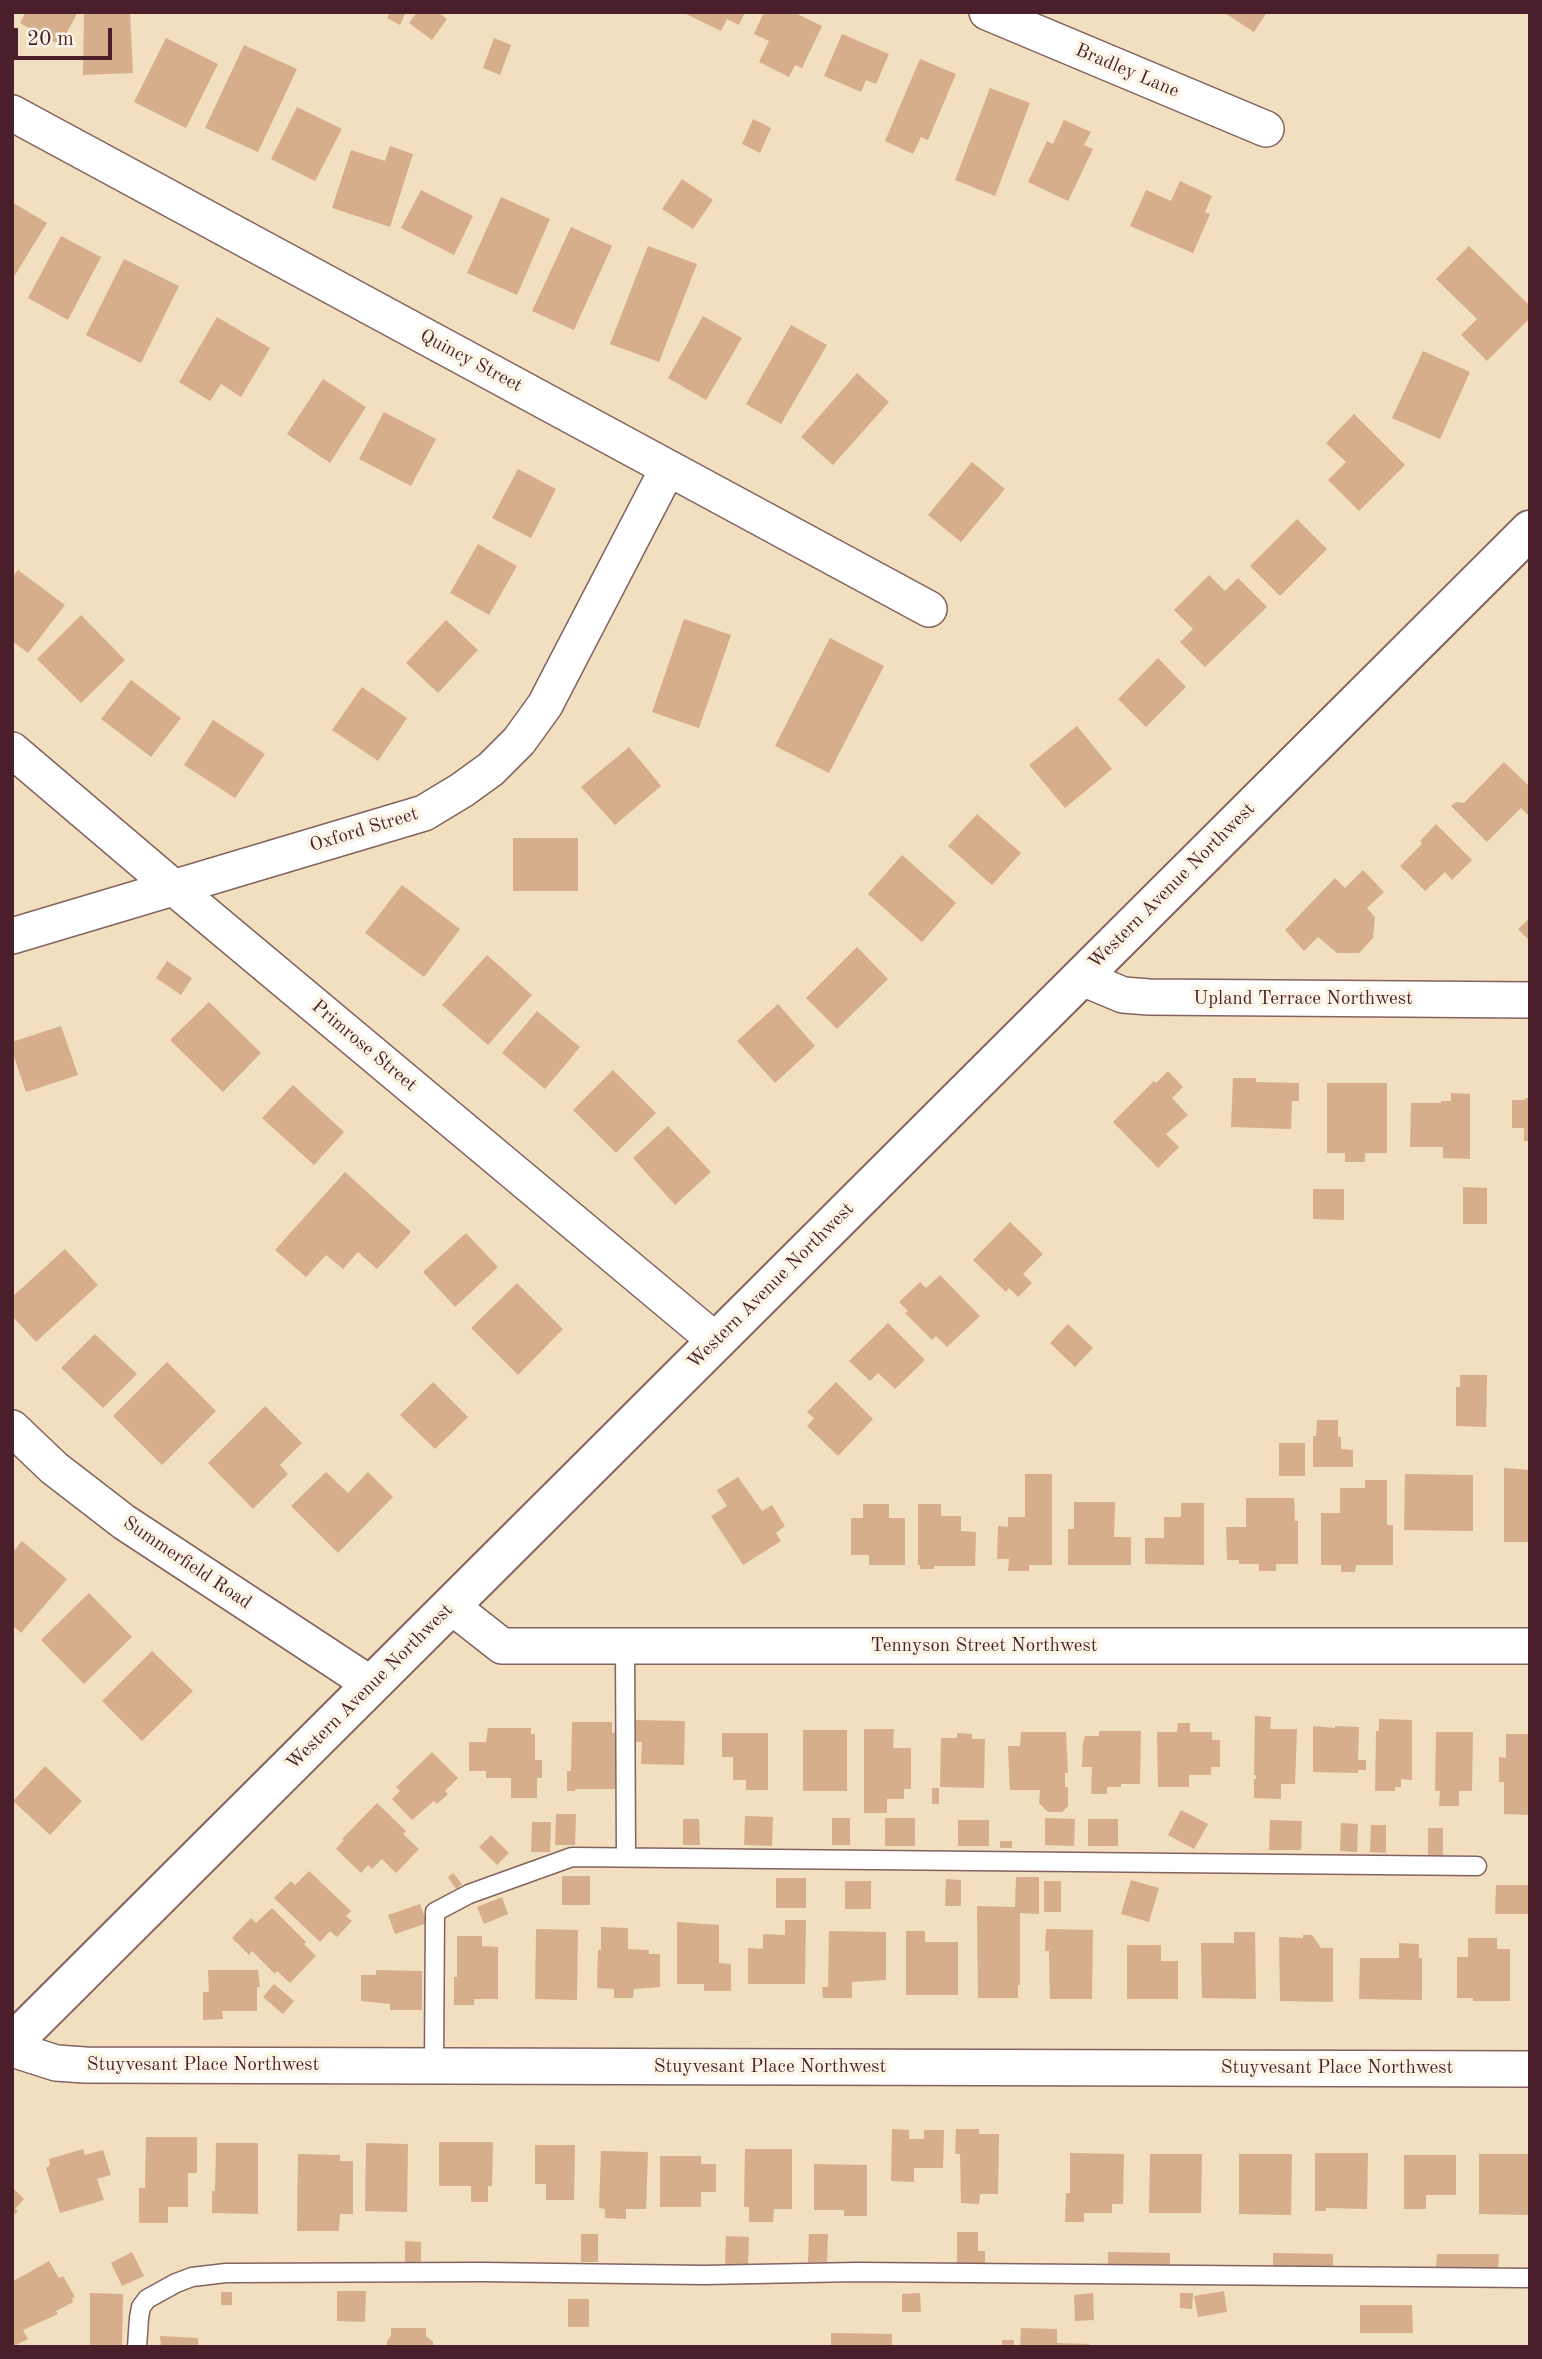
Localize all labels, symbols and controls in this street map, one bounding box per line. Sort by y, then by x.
scale bar [18,14,116,58]
text: 20 m [27,29,74,50]
street label: Bradley Lane [1072,39,1182,103]
street label: Quincy Street [416,324,526,398]
street label: Western Avenue Northwest [1084,798,1260,974]
street label: Oxford Street [307,803,421,857]
street label: Upland Terrace Northwest [1193,988,1413,1010]
street label: Primrose Street [307,995,421,1097]
street label: Western Avenue Northwest [683,1198,859,1374]
street label: Summerfield Road [118,1512,256,1614]
street label: Western Avenue Northwest [282,1599,458,1775]
street label: Tennyson Street Northwest [871,1635,1097,1657]
street label: Stuyvesant Place Northwest [87,2054,319,2076]
street label: Stuyvesant Place Northwest [654,2056,886,2078]
street label: Stuyvesant Place Northwest [1221,2057,1453,2079]

